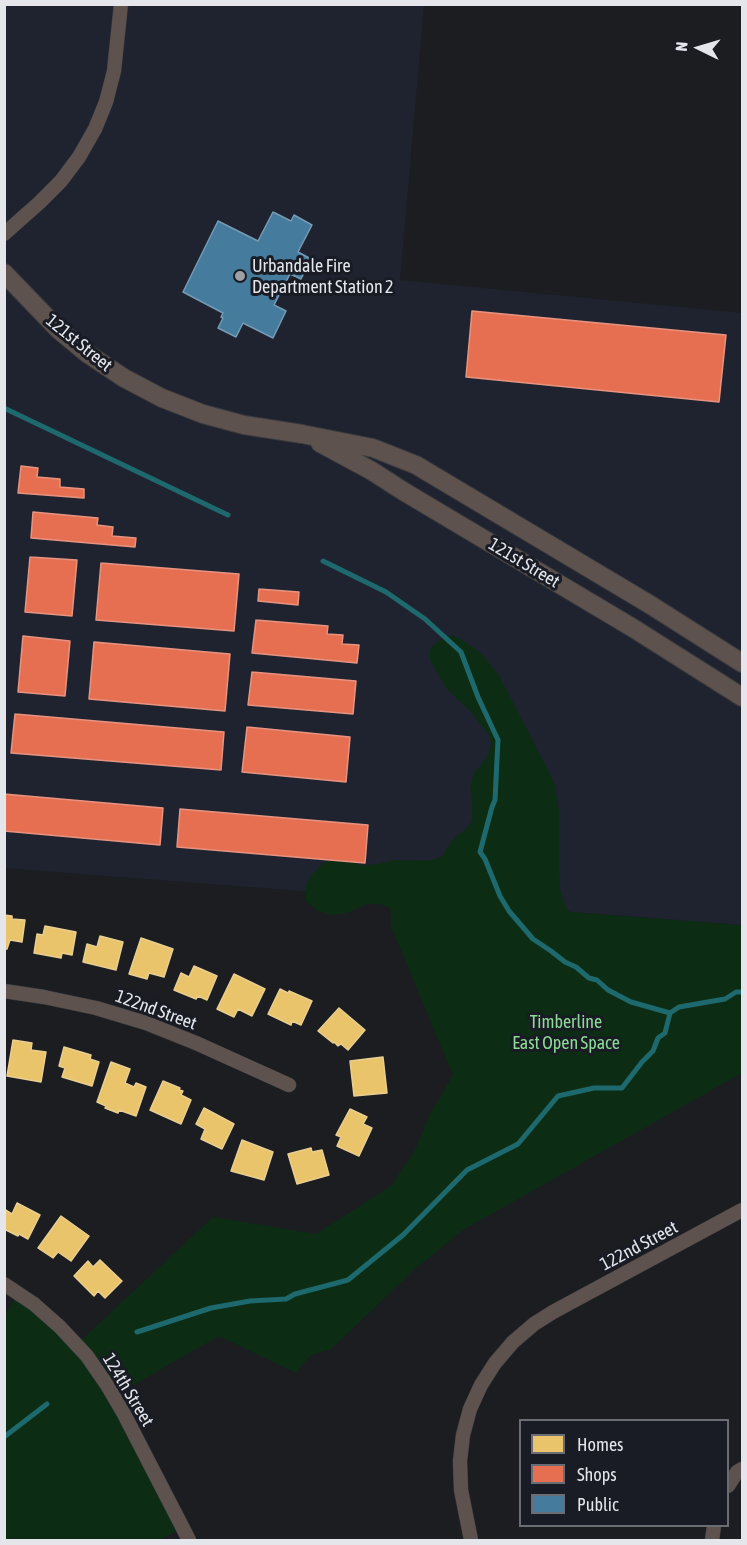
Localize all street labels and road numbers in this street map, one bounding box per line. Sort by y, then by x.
street label: 121st Street [42,310,116,376]
street label: 121st Street [485,533,563,593]
street label: 122nd Street [113,985,199,1035]
street label: 122nd Street [597,1217,681,1275]
street label: 124th Street [98,1350,158,1430]

